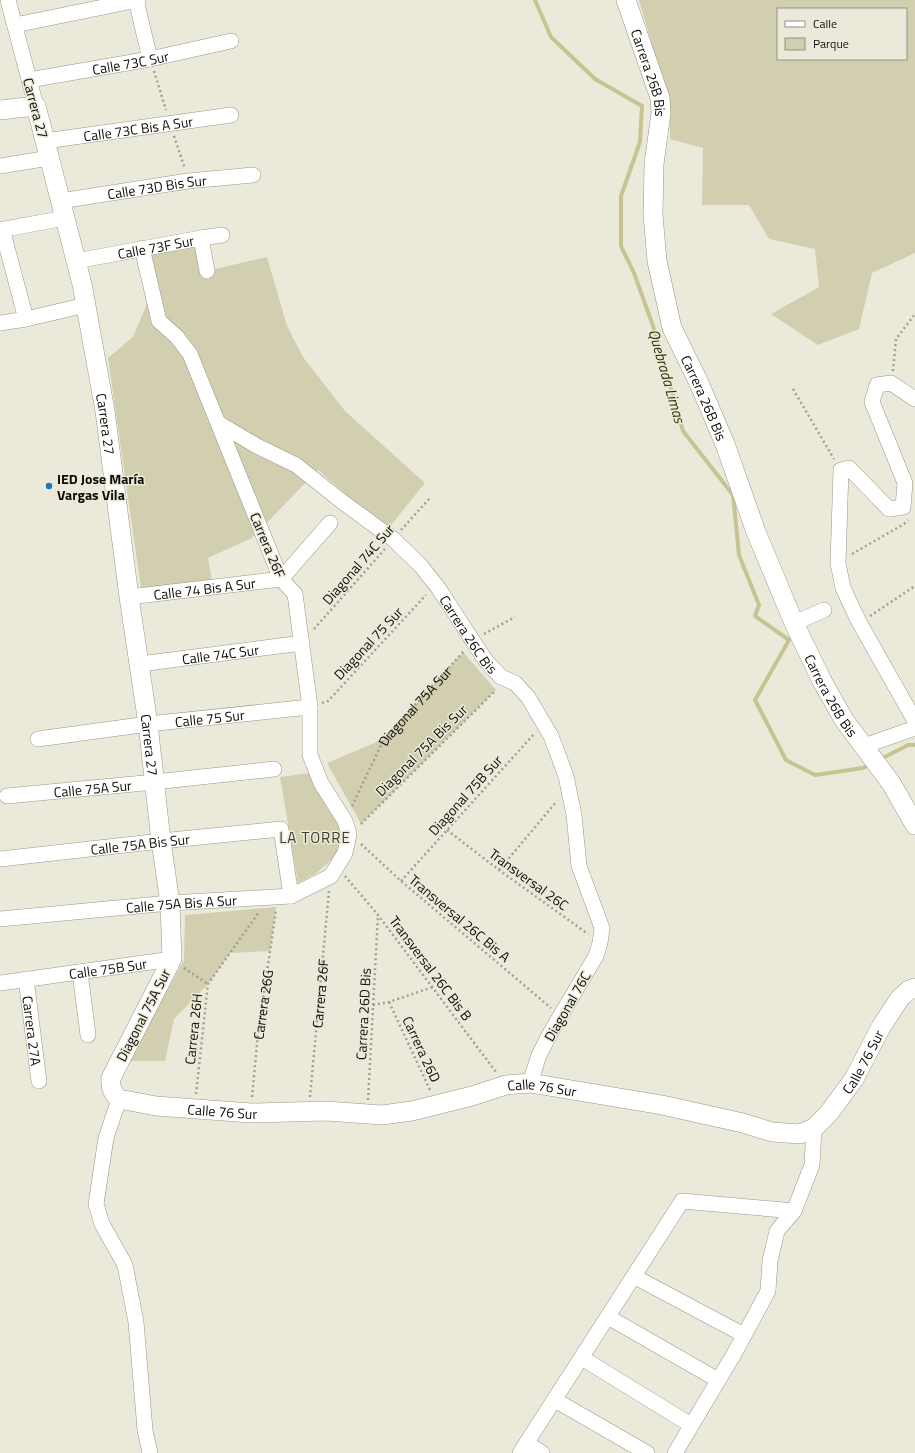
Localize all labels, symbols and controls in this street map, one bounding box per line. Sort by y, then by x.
legend [777,8,907,60]
text: Calle [813,14,837,33]
street label: Carrera 26B Bis [626,26,672,119]
text: Parque [813,34,849,53]
street label: Calle 73C Sur [90,45,171,79]
street label: Carrera 27 [18,75,54,141]
street label: Calle 73C Bis A Sur [82,110,194,146]
street label: Calle 73D Bis Sur [106,169,208,204]
street label: Calle 73F Sur [116,229,196,264]
water label: Quebrada Limas [643,326,692,427]
street label: Carrera 26B Bis [676,351,733,444]
street label: Carrera 27 [91,391,121,456]
place label: IED Jose María Vargas Vila [57,468,144,505]
marker: IED Jose María Vargas Vila [44,481,54,491]
street label: Carrera 26F [245,509,291,581]
street label: Diagonal 74C Sur [317,519,399,609]
street label: Calle 74 Bis A Sur [152,572,257,605]
street label: Carrera 26C Bis [435,591,503,678]
street label: Diagonal 75 Sur [329,602,408,684]
street label: Calle 74C Sur [181,638,260,669]
street label: Carrera 26B Bis [800,650,863,741]
street label: Diagonal 75A Sur [372,661,456,749]
street label: Diagonal 75A Bis Sur [370,699,472,801]
street label: Calle 75 Sur [174,703,246,732]
street label: Carrera 27 [136,712,164,777]
street label: Diagonal 75B Sur [423,750,507,840]
street label: Calle 75A Sur [53,774,133,802]
district label: LA TORRE [279,826,351,849]
street label: Calle 75A Bis Sur [89,828,191,859]
street label: Transversal 26C [485,843,573,915]
street label: Transversal 26C Bis A [405,869,516,967]
street label: Calle 75A Bis A Sur [125,889,237,918]
street label: Transversal 26C Bis B [385,911,477,1025]
street label: Calle 75B Sur [68,952,148,984]
street label: Carrera 26F [306,958,333,1029]
street label: Diagonal 75A Sur [111,965,175,1065]
street label: Carrera 26D Bis [350,967,376,1061]
street label: Diagonal 76C [538,967,596,1045]
street label: Carrera 26G [247,968,278,1041]
street label: Carrera 26H [179,992,207,1066]
street label: Carrera 27A [18,994,48,1067]
street label: Carrera 26D [398,1012,446,1086]
street label: Calle 76 Sur [836,1026,888,1098]
street label: Calle 76 Sur [506,1072,578,1101]
street label: Calle 76 Sur [187,1098,258,1124]

